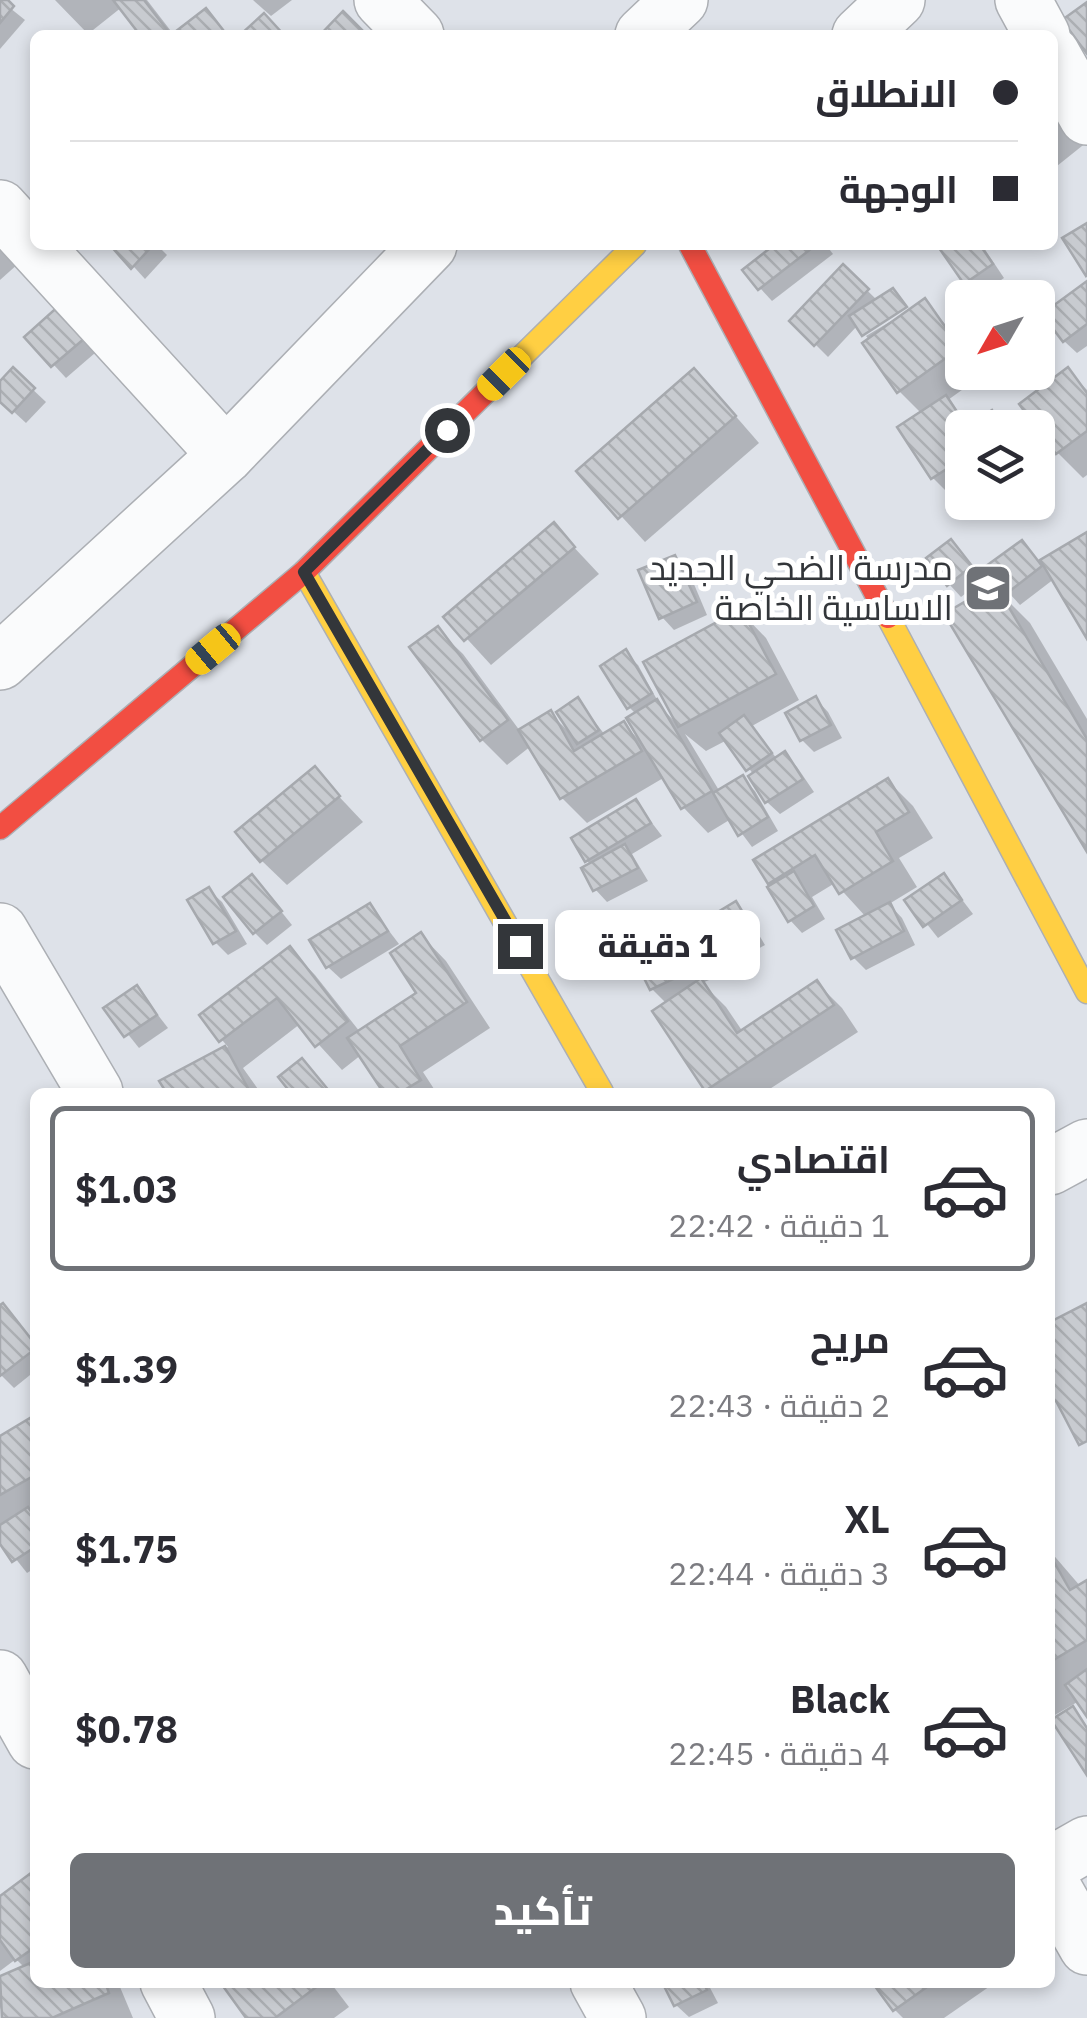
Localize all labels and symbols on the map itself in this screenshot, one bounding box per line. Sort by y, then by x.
north arrow [945,280,1055,390]
car [472,342,536,406]
route start [425,408,470,453]
place label: مدرسة الضحي الجديد الاساسية الخاصة [649,544,953,630]
school or university icon: مدرسة الضحي الجديد الاساسية الخاصة [962,562,1014,614]
car [180,618,246,680]
callout: 1 دقيقة [555,911,760,981]
route end [498,924,543,969]

